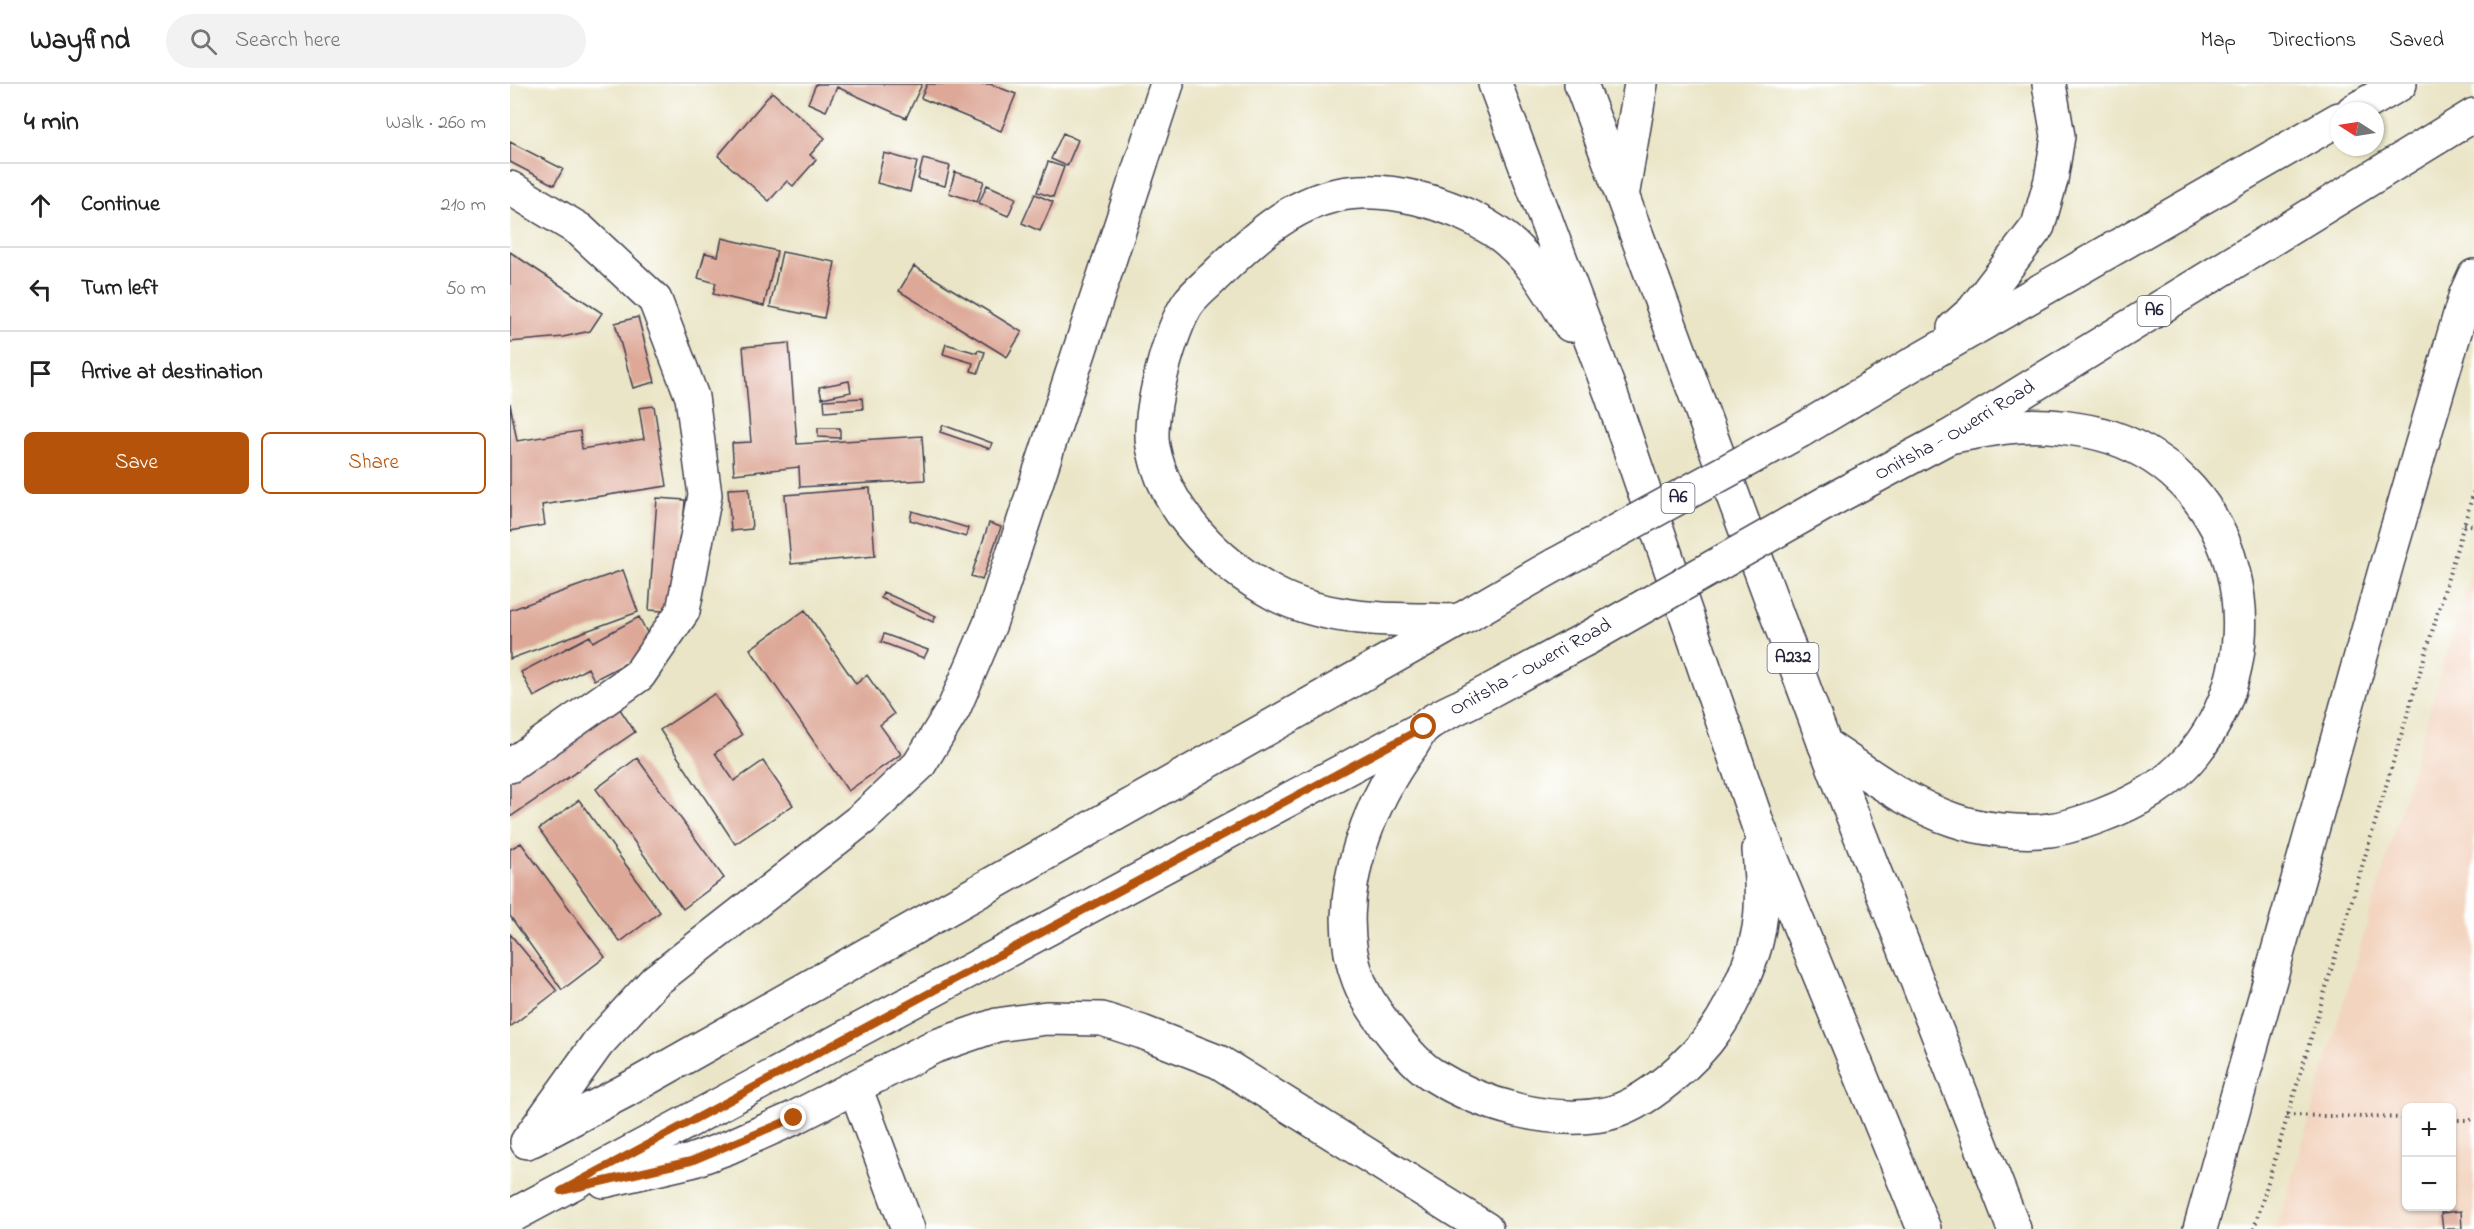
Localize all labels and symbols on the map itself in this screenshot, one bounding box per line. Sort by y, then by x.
north arrow [2330,102,2384,156]
road number: A6 [2138,296,2170,326]
street label: Onitsha - Owerri Road [1870,373,2041,489]
road number: A6 [1662,483,1694,513]
street label: Onitsha - Owerri Road [1445,611,1617,725]
road number: A232 [1768,643,1818,673]
route start [1410,713,1436,739]
route end [780,1104,806,1130]

